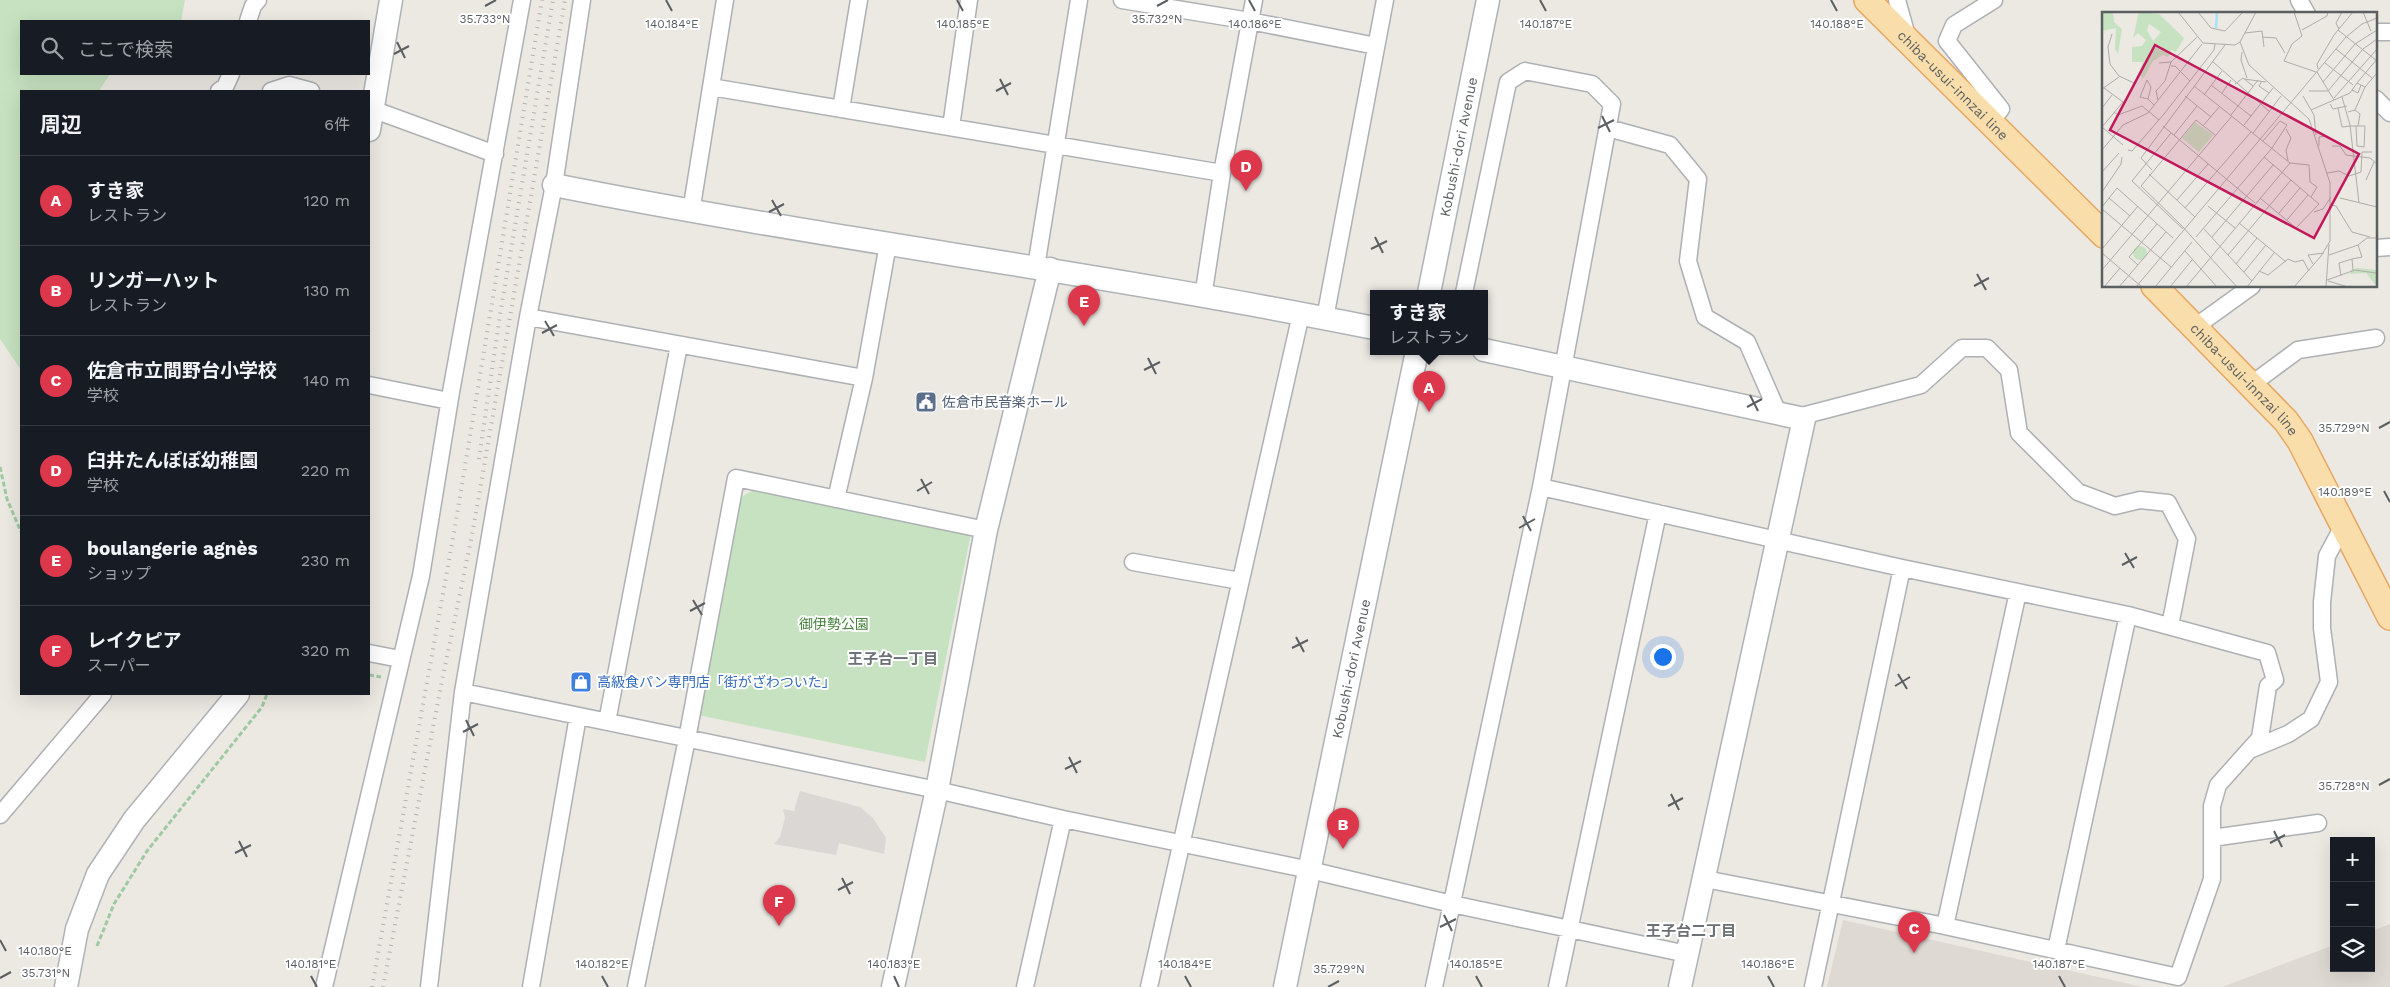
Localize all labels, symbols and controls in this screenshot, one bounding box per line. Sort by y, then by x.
text: 35.733°N [459,12,511,26]
text: 35.732°N [1131,12,1183,26]
inset map [2102,12,2378,288]
text: 140.184°E [645,17,699,31]
text: 140.185°E [936,17,990,31]
text: 140.186°E [1228,17,1282,31]
text: 140.187°E [1520,17,1573,31]
text: 140.188°E [1810,17,1864,31]
search box [20,20,370,75]
street label: chiba-usui-innzai line [1894,27,2012,143]
icon: search [38,34,66,62]
text: ここで検索 [78,38,173,61]
street label: Kobushi-dori Avenue [1437,76,1480,218]
text: 周辺 [40,112,82,137]
text: 6件 [324,115,350,134]
pin: D [1230,150,1262,191]
text: すき家 [87,179,144,202]
text: A [51,191,61,210]
text: 120 m [304,191,350,210]
text: レストラン [87,206,167,225]
text: リンガーハット [87,269,220,292]
text: B [51,281,61,300]
text: 130 m [304,281,350,300]
pin: E [1068,285,1100,326]
popup [1370,290,1488,355]
text: レストラン [87,296,167,315]
text: すき家 [1389,301,1446,324]
street label: chiba-usui-innzai line [2187,320,2302,439]
text: レストラン [1389,328,1469,347]
text: 佐倉市立間野台小学校 [87,359,277,382]
text: C [51,371,61,390]
text: 140 m [303,371,350,390]
pin: A [1413,371,1445,412]
text: 学校 [87,386,119,405]
public building icon: 佐倉市民音楽ホール [914,390,938,414]
place label: 佐倉市民音楽ホール [942,394,1068,410]
text: 35.729°N [2318,421,2370,435]
text: 臼井たんぽぽ幼稚園 [87,449,258,472]
text: D [50,461,62,480]
text: 220 m [301,461,350,480]
text: 学校 [87,476,119,495]
text: 140.189°E [2318,485,2372,499]
text: boulangerie agnès [87,537,258,560]
text: E [51,551,61,570]
text: 230 m [301,551,350,570]
text: ショップ [87,564,151,583]
street label: Kobushi-dori Avenue [1329,598,1373,740]
park label: 御伊勢公園 [799,616,869,632]
text: レイクピア [87,629,182,652]
text: F [51,641,61,660]
text: 320 m [301,641,350,660]
your location [1650,644,1676,670]
district label: 王子台一丁目 [848,650,938,668]
text: スーパー [87,656,151,675]
shop icon: 高級食パン専門店「街がざわついた」 [569,670,593,694]
place label: 高級食パン専門店「街がざわついた」 [597,674,836,690]
text: 35.728°N [2318,779,2370,793]
pin: B [1327,808,1359,849]
map controls [2330,837,2375,972]
button: + [2330,837,2375,882]
button: − [2330,882,2375,927]
pin: F [763,885,795,926]
pin: C [1898,912,1930,953]
district label: 王子台二丁目 [1646,922,1736,940]
button: layers [2330,927,2375,972]
text: 140.180°E [18,944,72,958]
text: 140.181°E [286,957,337,971]
text: 140.182°E [575,957,629,971]
text: 140.183°E [868,957,921,971]
text: 140.184°E [1158,957,1212,971]
text: 140.185°E [1449,957,1503,971]
text: 140.186°E [1741,957,1795,971]
text: 140.187°E [2033,957,2086,971]
text: 35.729°N [1313,962,1365,976]
text: 35.731°N [22,966,70,980]

